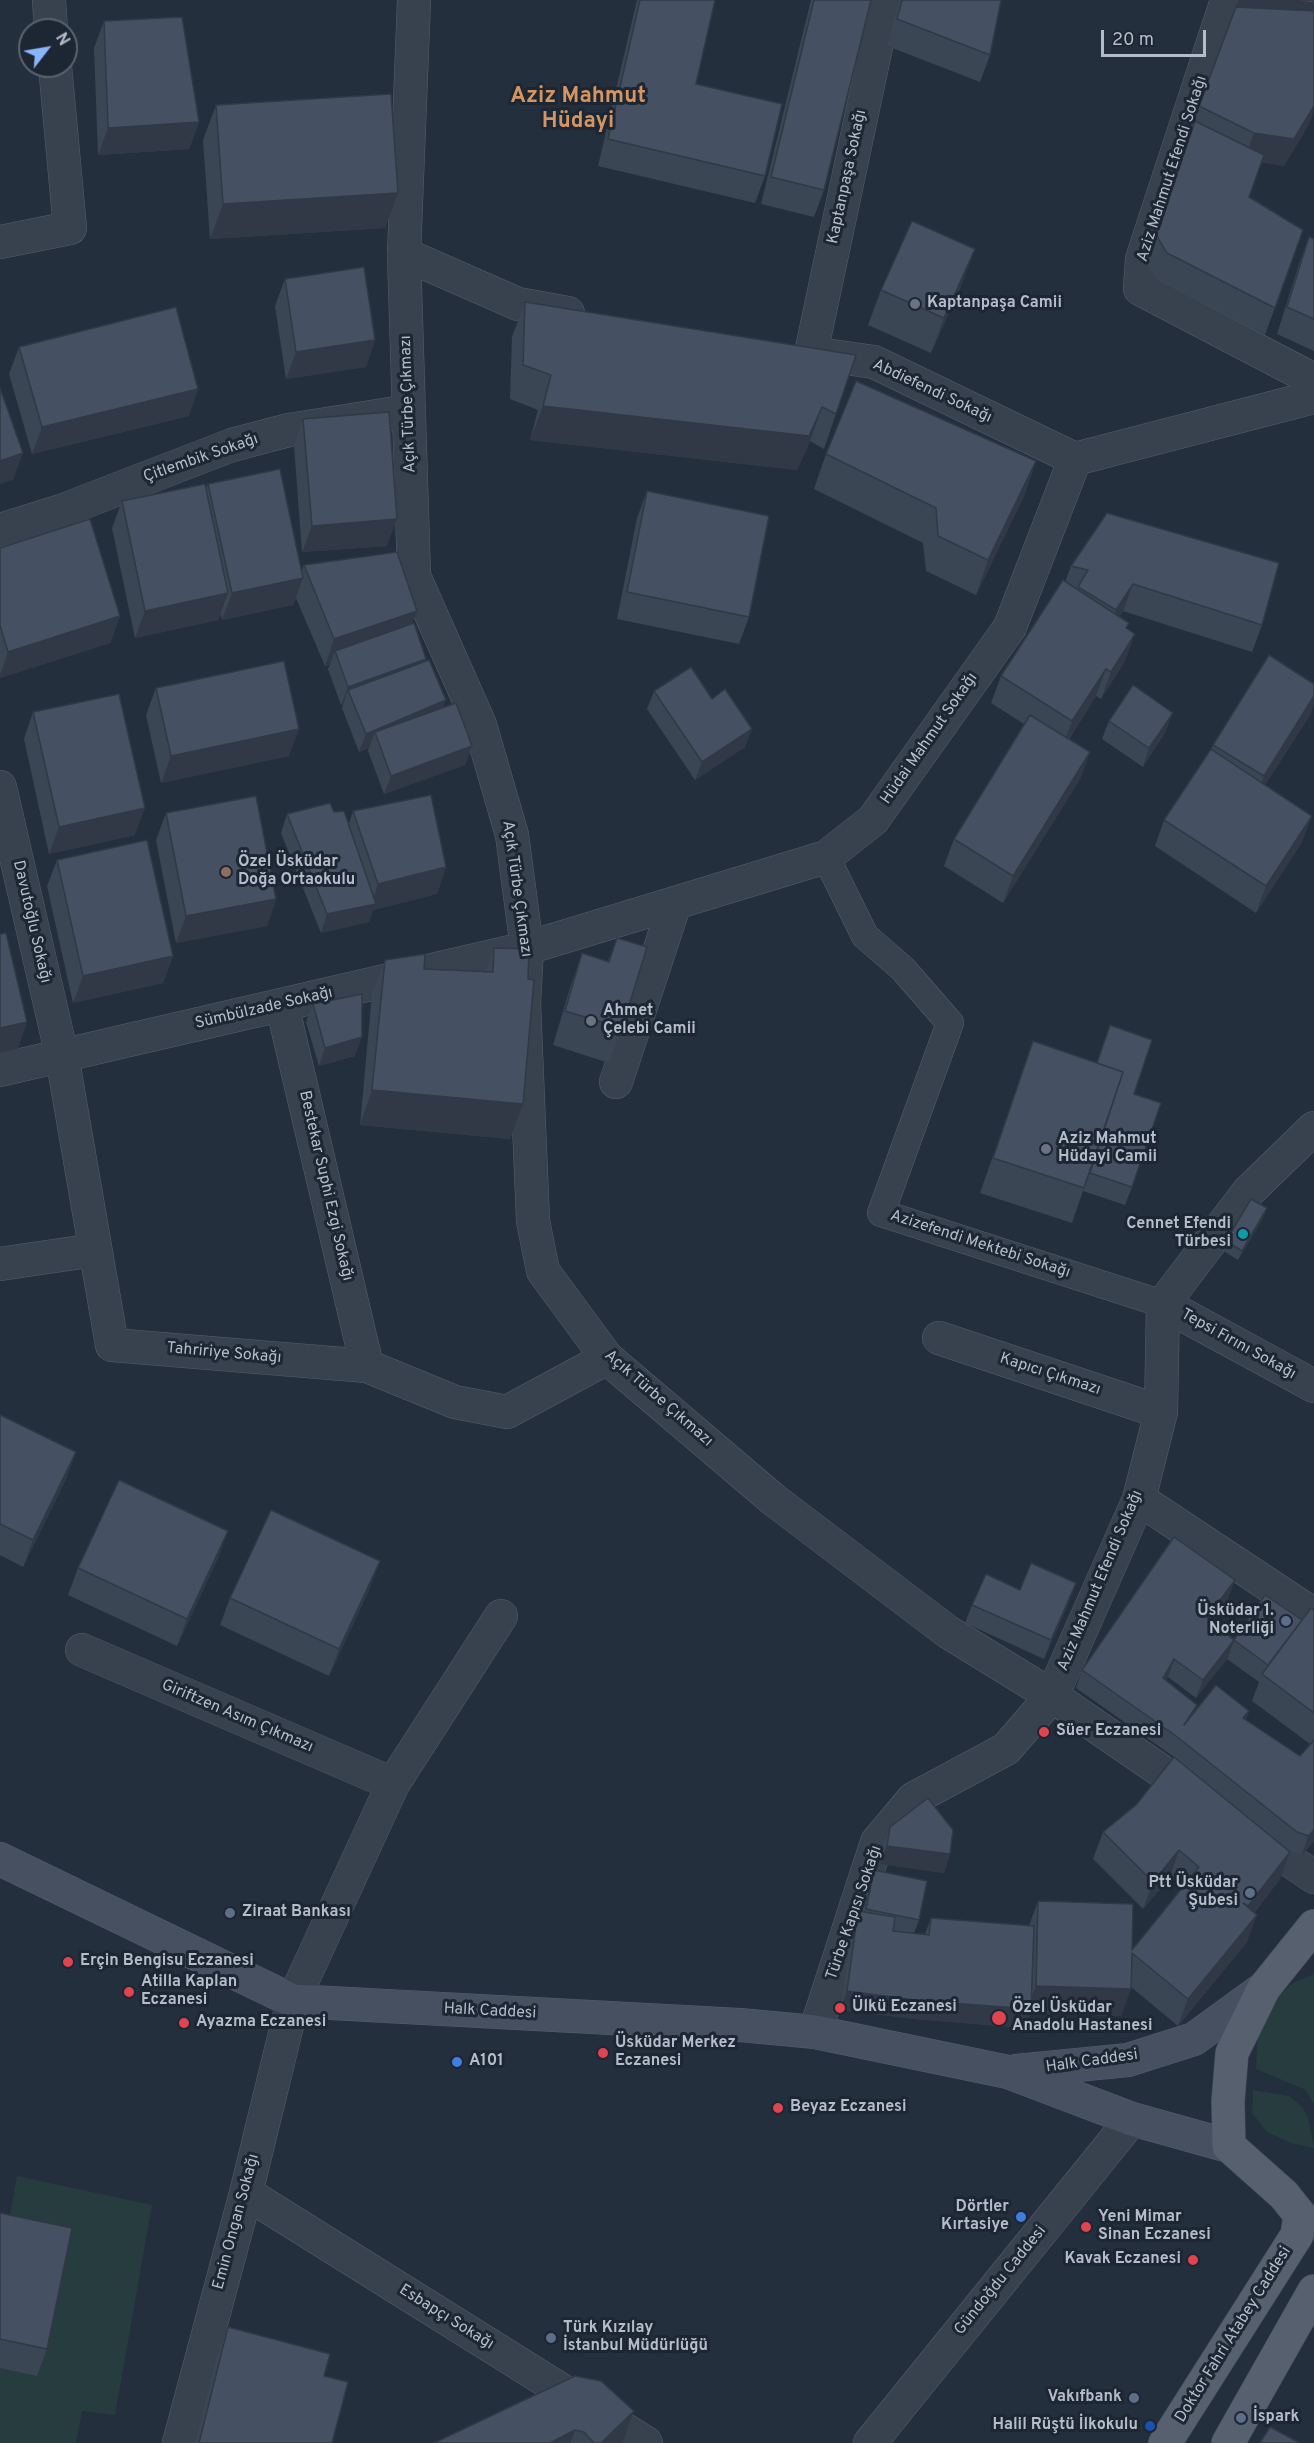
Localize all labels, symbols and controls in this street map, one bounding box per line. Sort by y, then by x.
north arrow [18,18,78,78]
scale bar [1104,18,1209,56]
text: 20 m [1112,29,1154,52]
text: N [50,30,73,50]
street label: Aziz Mahmut Efendi Sokağı [1134,74,1212,264]
district label: Aziz Mahmut Hüdayi [510,85,646,136]
street label: Kaptanpaşa Sokağı [824,108,872,246]
place label: Kaptanpaşa Camii [927,294,1062,314]
marker: Kaptanpaşa Camii [908,297,922,311]
street label: Açık Türbe Çıkmazı [397,335,421,473]
street label: Abdiefendi Sokağı [869,356,995,428]
street label: Çitlembik Sokağı [141,430,261,488]
street label: Hüdai Mahmut Sokağı [877,670,983,808]
street label: Açık Türbe Çıkmazı [497,819,535,959]
place label: Özel Üsküdar Doğa Ortaokulu [238,853,355,891]
street label: Davutoğlu Sokağı [8,859,54,985]
marker: Özel Üsküdar Doğa Ortaokulu [219,865,233,879]
street label: Sümbülzade Sokağı [193,984,335,1034]
place label: Ahmet Çelebi Camii [603,1002,696,1040]
marker: Ahmet Çelebi Camii [584,1014,598,1028]
street label: Bestekar Suphi Ezgi Sokağı [294,1089,356,1283]
place label: Aziz Mahmut Hüdayi Camii [1058,1130,1157,1168]
marker: Aziz Mahmut Hüdayi Camii [1039,1142,1053,1156]
street label: Azizefendi Mektebi Sokağı [888,1207,1072,1283]
place label: Cennet Efendi Türbesi [1126,1215,1231,1253]
marker: Cennet Efendi Türbesi [1236,1227,1250,1241]
street label: Tepsi Fırını Sokağı [1177,1305,1299,1385]
street label: Tahririye Sokağı [166,1339,282,1369]
street label: Açık Türbe Çıkmazı [600,1347,716,1451]
street label: Kapıcı Çıkmazı [997,1350,1103,1400]
street label: Aziz Mahmut Efendi Sokağı [1054,1488,1148,1674]
place label: Üsküdar 1. Noterliği [1197,1602,1274,1640]
marker: Üsküdar 1. Noterliği [1279,1614,1293,1628]
street label: Giriftzen Asım Çıkmazı [158,1676,316,1758]
place label: Süer Eczanesi [1056,1722,1161,1742]
marker: Süer Eczanesi [1037,1725,1051,1739]
street label: Türbe Kapısı Sokağı [823,1843,887,1983]
place label: Ptt Üsküdar Şubesi [1148,1874,1238,1912]
marker: Ptt Üsküdar Şubesi [1243,1886,1257,1900]
place label: Ziraat Bankası [242,1903,351,1923]
marker: Ziraat Bankası [223,1906,237,1920]
place label: Erçin Bengisu Eczanesi [80,1952,254,1972]
marker: Erçin Bengisu Eczanesi [61,1955,75,1969]
place label: Atilla Kaplan Eczanesi [141,1973,237,2011]
marker: Atilla Kaplan Eczanesi [122,1985,136,1999]
place label: Ülkü Eczanesi [852,1998,957,2018]
place label: Özel Üsküdar Anadolu Hastanesi [1012,1999,1152,2037]
street label: Halk Caddesi [443,2000,537,2024]
marker: Ülkü Eczanesi [833,2001,847,2015]
marker: Özel Üsküdar Anadolu Hastanesi [990,2009,1008,2027]
place label: Ayazma Eczanesi [196,2013,326,2033]
marker: Ayazma Eczanesi [177,2016,191,2030]
place label: Üsküdar Merkez Eczanesi [615,2034,736,2072]
marker: Üsküdar Merkez Eczanesi [596,2046,610,2060]
street label: Halk Caddesi [1045,2046,1139,2078]
place label: A101 [469,2052,504,2072]
marker: A101 [450,2055,464,2069]
place label: Beyaz Eczanesi [790,2098,906,2118]
marker: Beyaz Eczanesi [771,2101,785,2115]
street label: Emin Ongan Sokağı [210,2152,264,2292]
place label: Dörtler Kırtasiye [941,2198,1009,2236]
place label: Yeni Mimar Sinan Eczanesi [1098,2208,1211,2246]
marker: Dörtler Kırtasiye [1014,2210,1028,2224]
marker: Yeni Mimar Sinan Eczanesi [1079,2220,1093,2234]
street label: Gündoğdu Caddesi [951,2222,1051,2340]
street label: Doktor Fahri Atabey Caddesi [1172,2244,1296,2426]
place label: Kavak Eczanesi [1065,2250,1181,2270]
marker: Kavak Eczanesi [1186,2253,1200,2267]
street label: Esbapçı Sokağı [395,2281,497,2355]
place label: Türk Kızılay İstanbul Müdürlüğü [563,2319,708,2357]
marker: Türk Kızılay İstanbul Müdürlüğü [544,2331,558,2345]
place label: Vakıfbank [1047,2388,1122,2408]
marker: Vakıfbank [1127,2391,1141,2405]
place label: İspark [1253,2408,1299,2428]
marker: İspark [1234,2411,1248,2425]
place label: Halil Rüştü İlkokulu [992,2416,1138,2436]
marker: Halil Rüştü İlkokulu [1143,2419,1157,2433]

